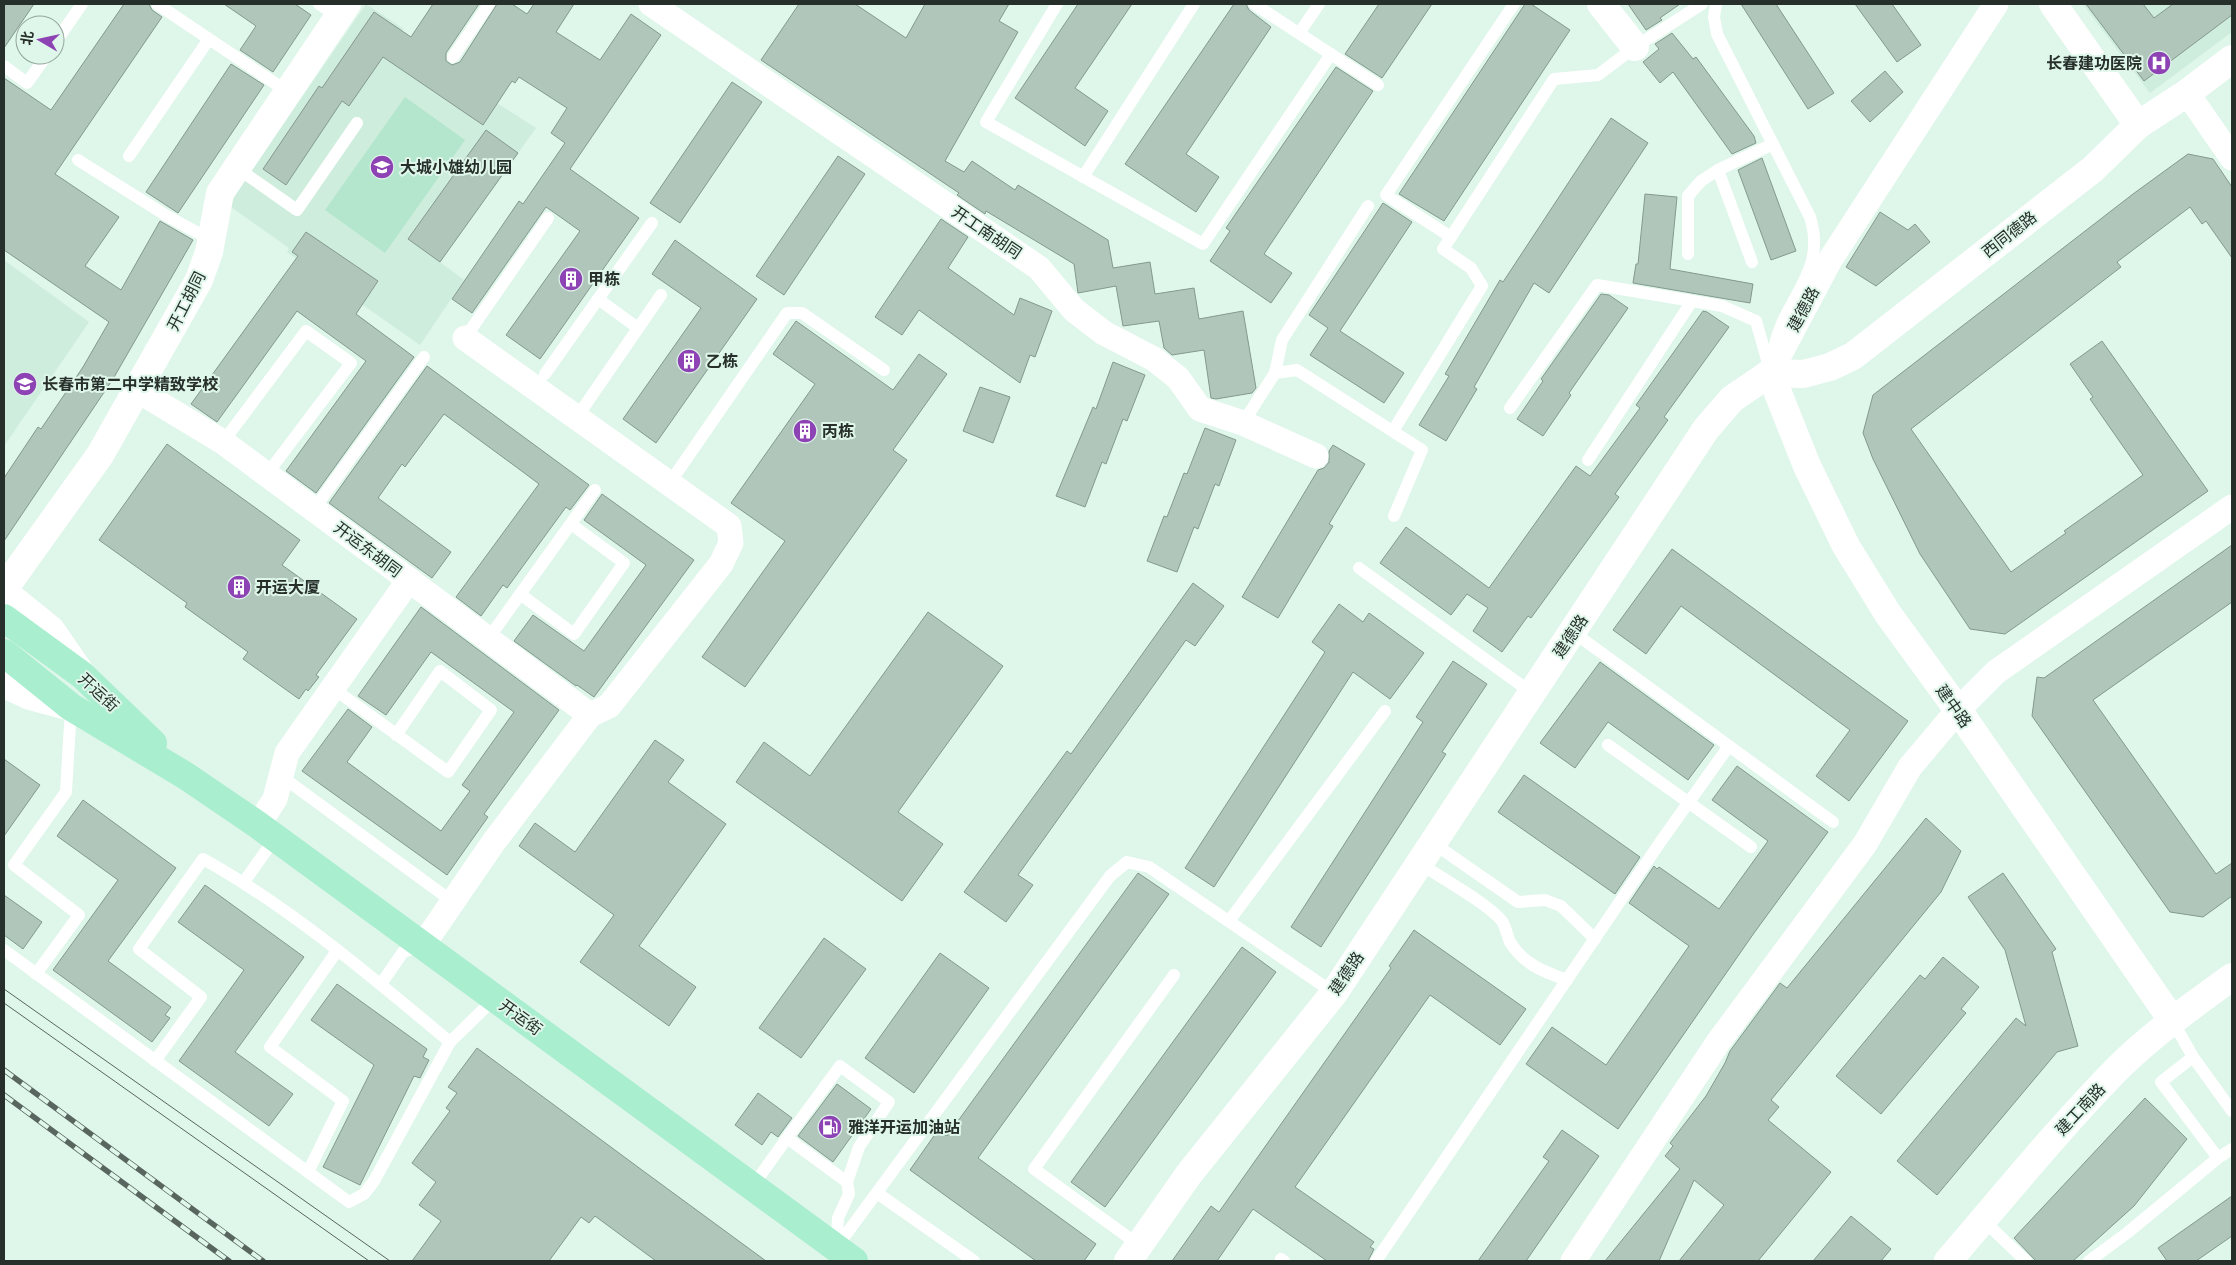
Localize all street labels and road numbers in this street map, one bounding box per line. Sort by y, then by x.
street label: 开工南胡同 [948,202,1025,263]
street label: 西同德路 [1978,207,2040,262]
street label: 开工胡同 [163,268,209,334]
street label: 建德路 [1784,284,1823,335]
street label: 开运东胡同 [330,518,405,581]
street label: 建德路 [1549,611,1592,661]
street label: 开运街 [75,669,123,716]
street label: 建中路 [1932,681,1975,731]
street label: 建德路 [1325,948,1368,998]
street label: 开运街 [496,996,546,1039]
street label: 建工南路 [2052,1079,2109,1139]

